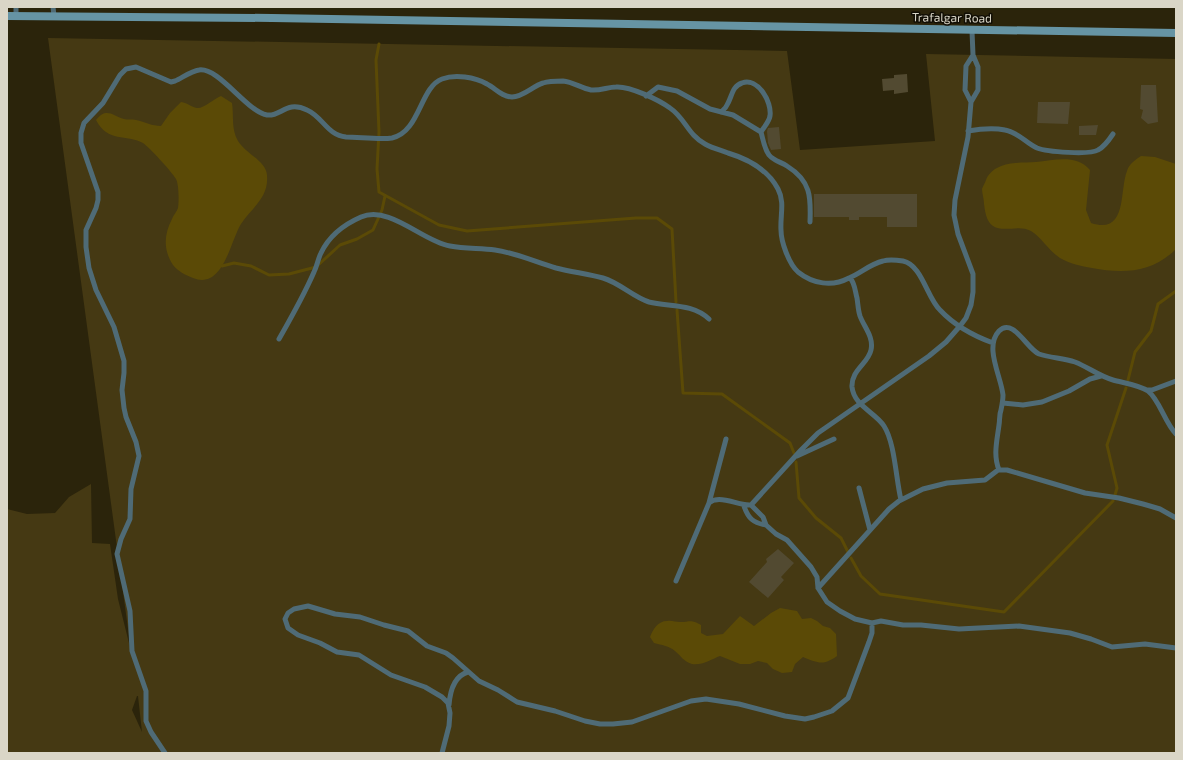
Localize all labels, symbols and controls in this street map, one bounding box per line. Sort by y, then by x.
street label: Trafalgar Road [912,9,992,25]

